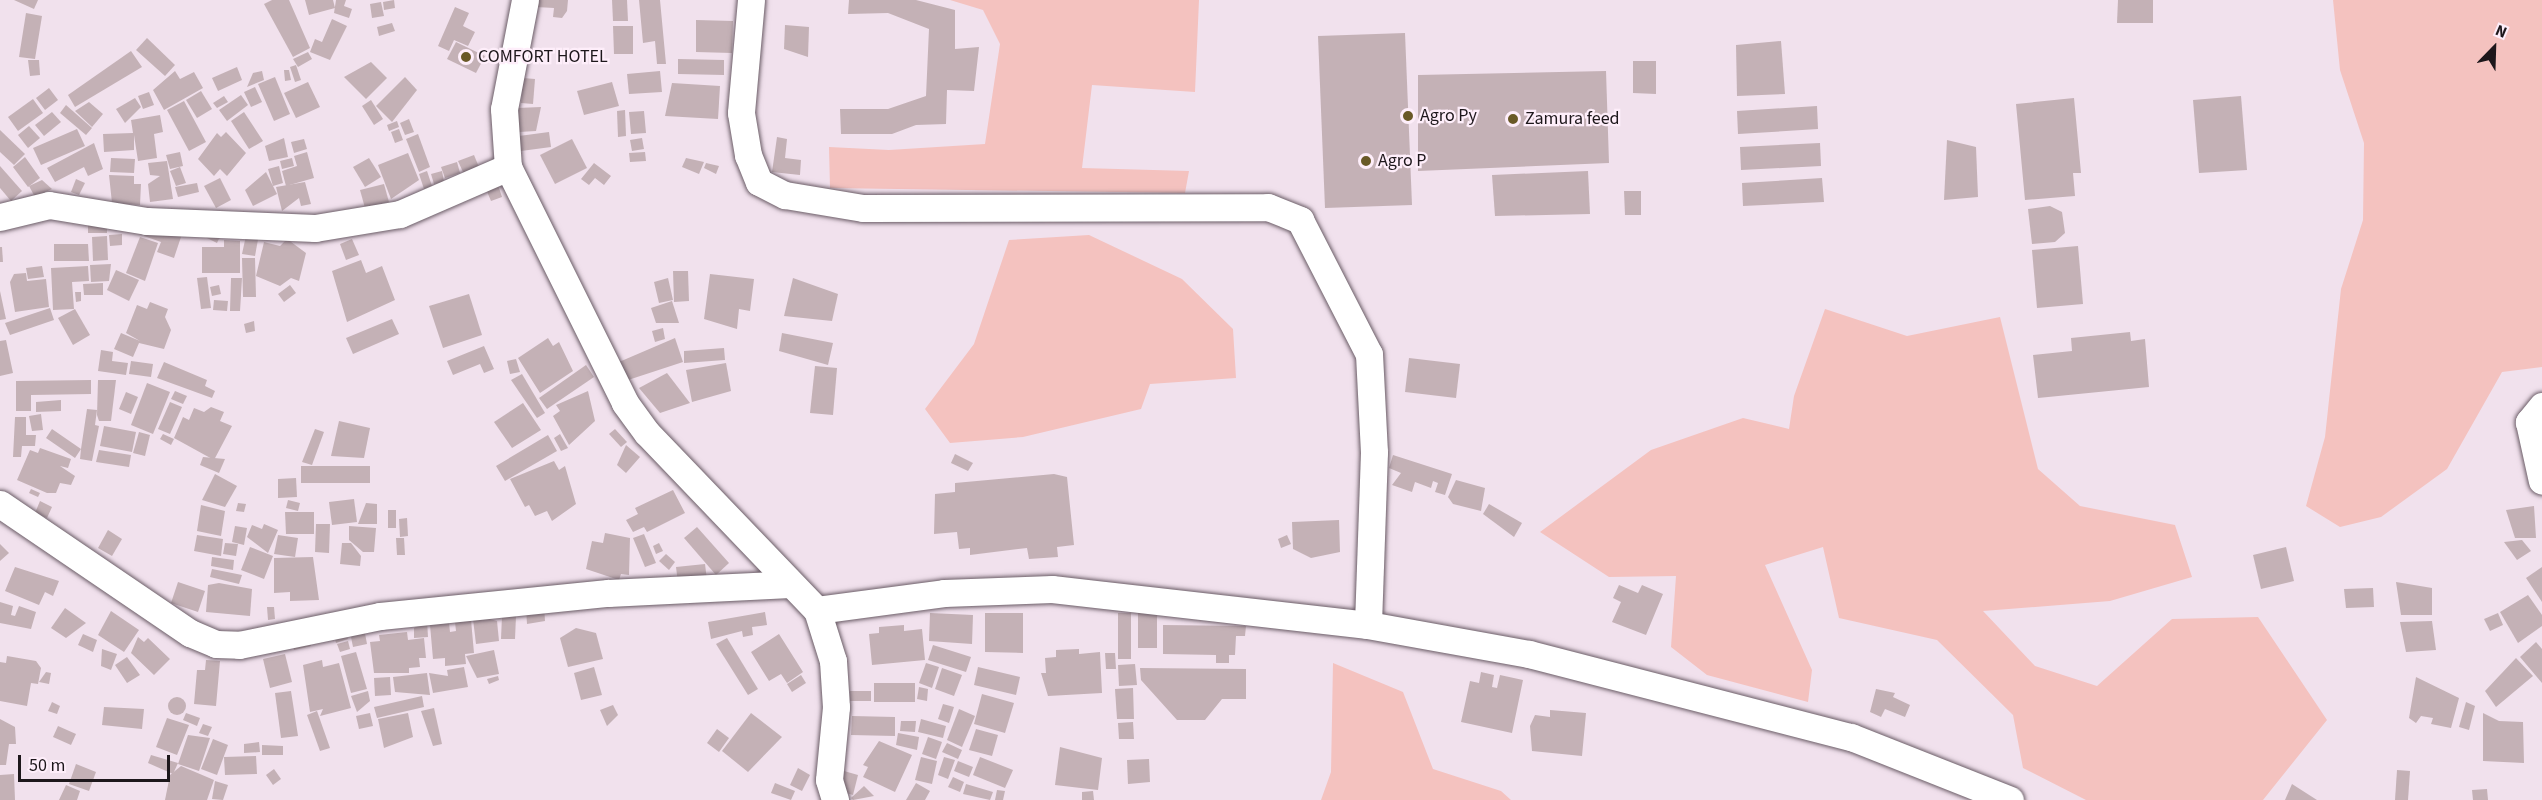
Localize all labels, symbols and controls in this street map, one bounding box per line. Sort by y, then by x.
north arrow [2464,18,2524,78]
text: N [2492,19,2510,44]
place label: COMFORT HOTEL [478,46,608,68]
marker: COMFORT HOTEL [459,50,473,64]
place label: Agro Py [1420,105,1477,127]
place label: Zamura feed [1525,108,1620,130]
marker: Agro Py [1401,109,1415,123]
marker: Zamura feed [1506,112,1520,126]
place label: Agro P [1378,150,1426,172]
marker: Agro P [1359,154,1373,168]
scale bar [21,743,172,781]
text: 50 m [29,753,65,778]

